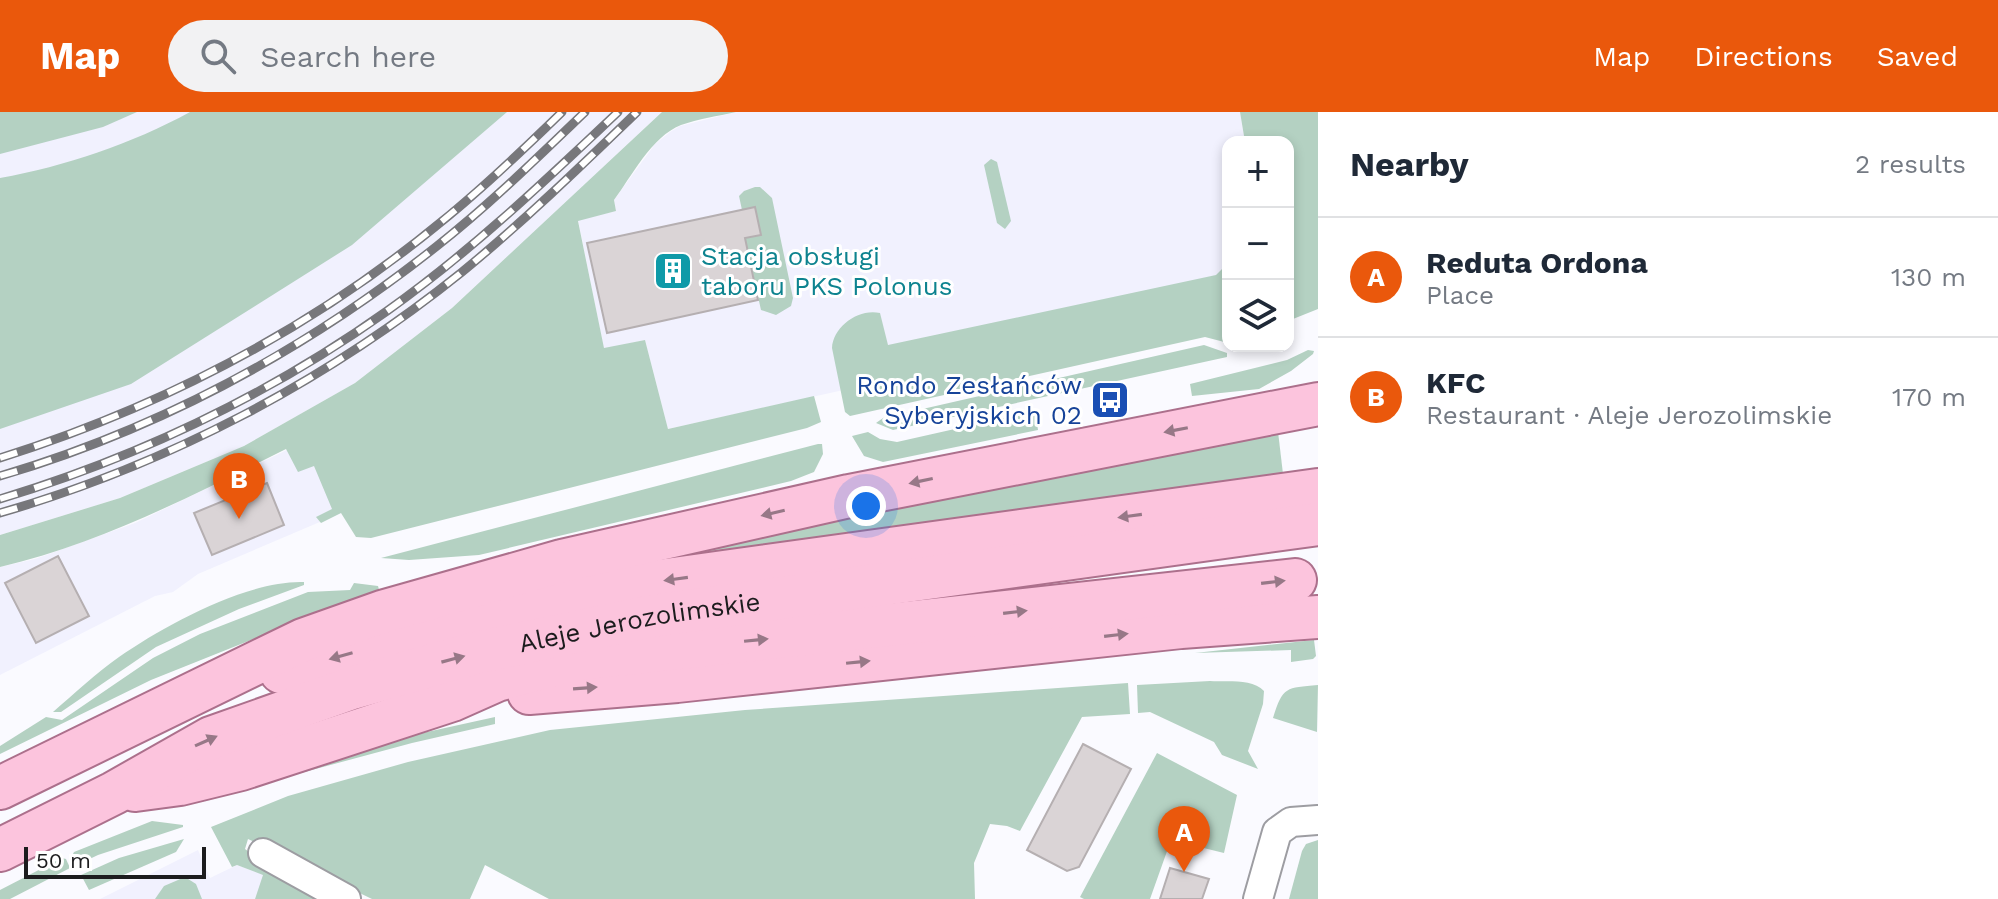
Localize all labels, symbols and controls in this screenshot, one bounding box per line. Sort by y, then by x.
search box [168,20,728,92]
text: Map [40,34,120,78]
icon: search [196,34,240,78]
text: Search here [260,39,436,74]
text: Map [1593,40,1650,73]
text: Directions [1694,40,1833,73]
text: Saved [1877,40,1958,73]
map controls [1222,136,1294,352]
button: + [1222,136,1294,208]
text: Nearby [1350,144,1469,184]
text: 2 results [1855,149,1966,179]
button: − [1222,208,1294,280]
place label: Stacja obsługi taboru PKS Polonus [701,241,953,301]
text: Reduta Ordona [1426,245,1648,280]
building icon: Stacja obsługi taboru PKS Polonus [652,250,694,292]
text: A [1367,262,1385,292]
text: 130 m [1891,262,1966,292]
button: layers [1222,280,1294,352]
text: Place [1426,280,1494,310]
text: KFC [1426,365,1485,400]
place label: Rondo Zesłańców Syberyjskich 02 [856,370,1082,430]
bus stop icon: Rondo Zesłańców Syberyjskich 02 [1089,379,1131,421]
text: B [1367,382,1385,412]
text: 170 m [1892,382,1966,412]
text: Restaurant · Aleje Jerozolimskie [1426,400,1832,430]
one-way arrow [1164,425,1189,437]
pin: B [213,453,265,519]
one-way arrow [909,475,934,488]
your location [846,486,886,526]
one-way arrow [761,507,786,520]
one-way arrow [1117,510,1142,523]
one-way arrow [663,573,688,586]
one-way arrow [1261,576,1286,589]
street label: Aleje Jerozolimskie [516,586,762,658]
one-way arrow [1003,606,1028,619]
one-way arrow [1104,628,1129,641]
one-way arrow [744,633,769,646]
one-way arrow [328,650,352,663]
one-way arrow [440,652,465,664]
one-way arrow [846,656,871,669]
one-way arrow [573,681,598,694]
one-way arrow [194,734,218,748]
pin: A [1158,806,1210,872]
scale bar [24,843,206,879]
text: 50 m [36,848,91,873]

